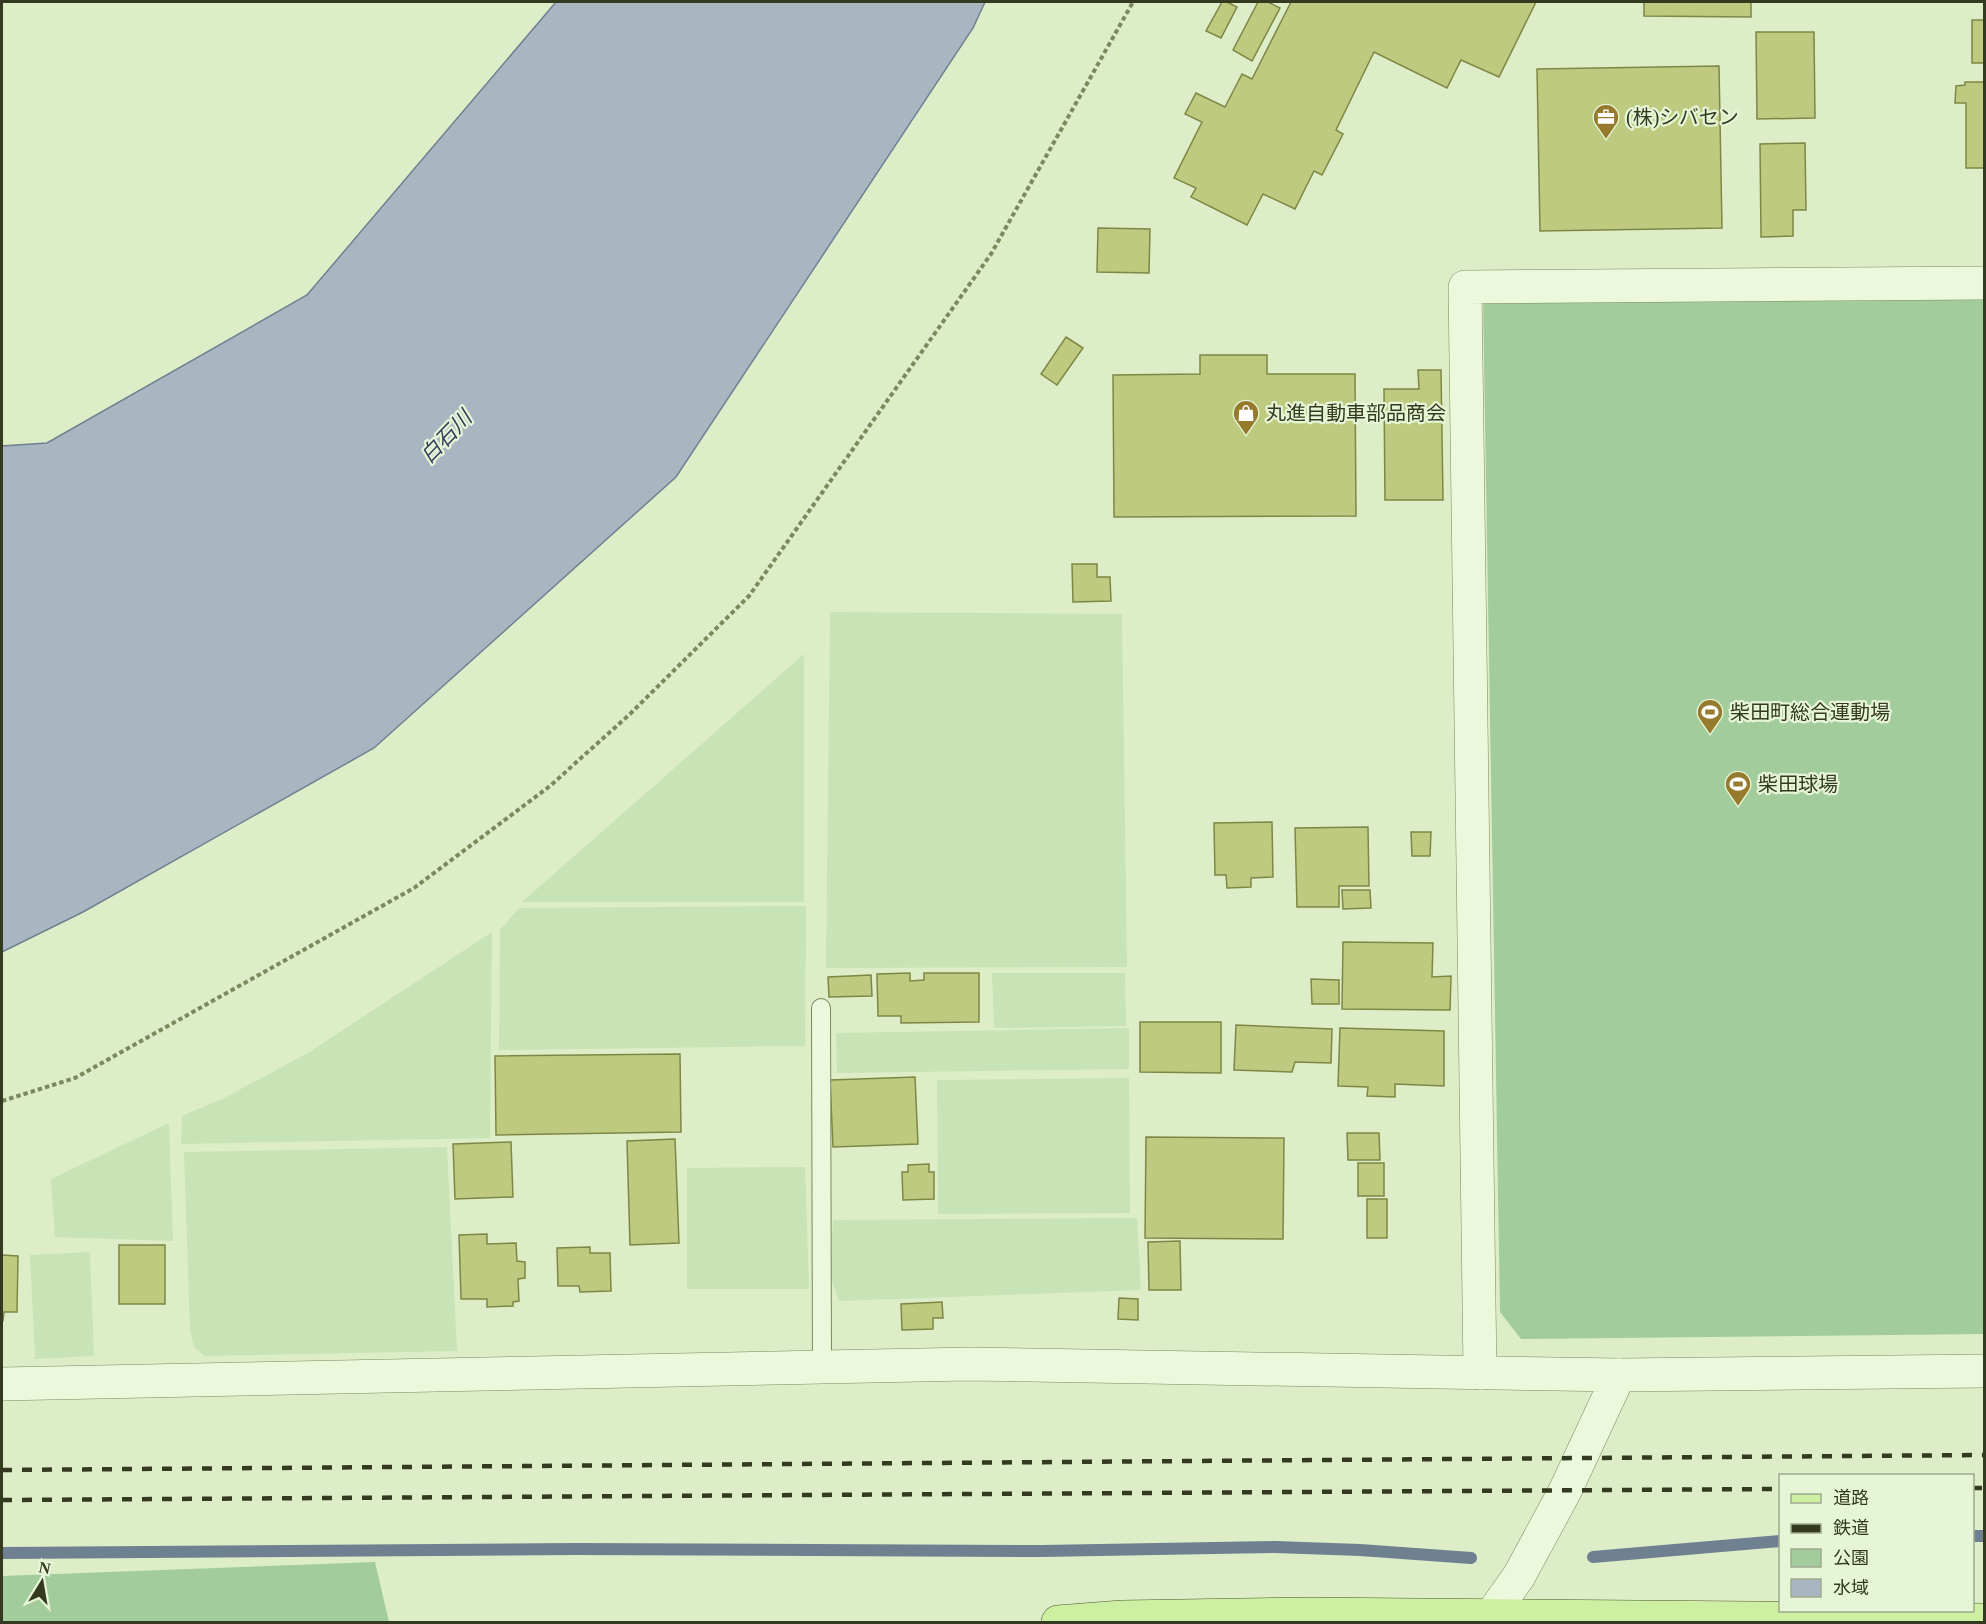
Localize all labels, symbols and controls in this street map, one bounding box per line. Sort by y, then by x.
office icon: (株)シバセン [1591,102,1621,140]
place label: (株)シバセン [1626,106,1739,129]
shop icon: 丸進自動車部品商会 [1231,398,1261,436]
place label: 丸進自動車部品商会 [1266,402,1446,424]
water label: 白石川 [415,405,478,468]
sports icon: 柴田町総合運動場 [1695,697,1725,735]
place label: 柴田町総合運動場 [1730,701,1890,723]
sports icon: 柴田球場 [1723,769,1753,807]
place label: 柴田球場 [1758,773,1838,795]
legend [1779,1474,1974,1612]
text: 道路 [1833,1488,1869,1508]
text: 鉄道 [1833,1518,1869,1538]
text: 公園 [1833,1548,1869,1568]
north arrow [12,1552,72,1612]
text: N [37,1558,52,1577]
text: 水域 [1833,1578,1869,1598]

